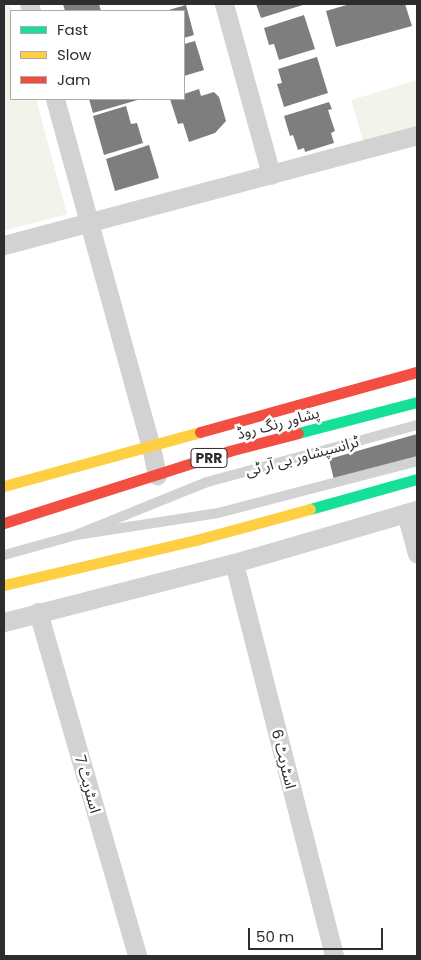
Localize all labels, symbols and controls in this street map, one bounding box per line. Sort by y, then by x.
legend [10,10,185,100]
text: Fast [57,19,88,40]
text: Slow [57,44,91,65]
text: Jam [57,69,91,90]
street label: پشاور رنگ روڈ [235,403,321,443]
street label: ٹرانسپشاور بی آر ٹی [243,432,361,480]
road number: PRR [190,446,228,469]
street label: اسٹریٹ 6 [268,727,300,791]
street label: اسٹریٹ 7 [71,753,105,815]
scale bar [251,918,386,950]
text: 50 m [256,926,294,947]

